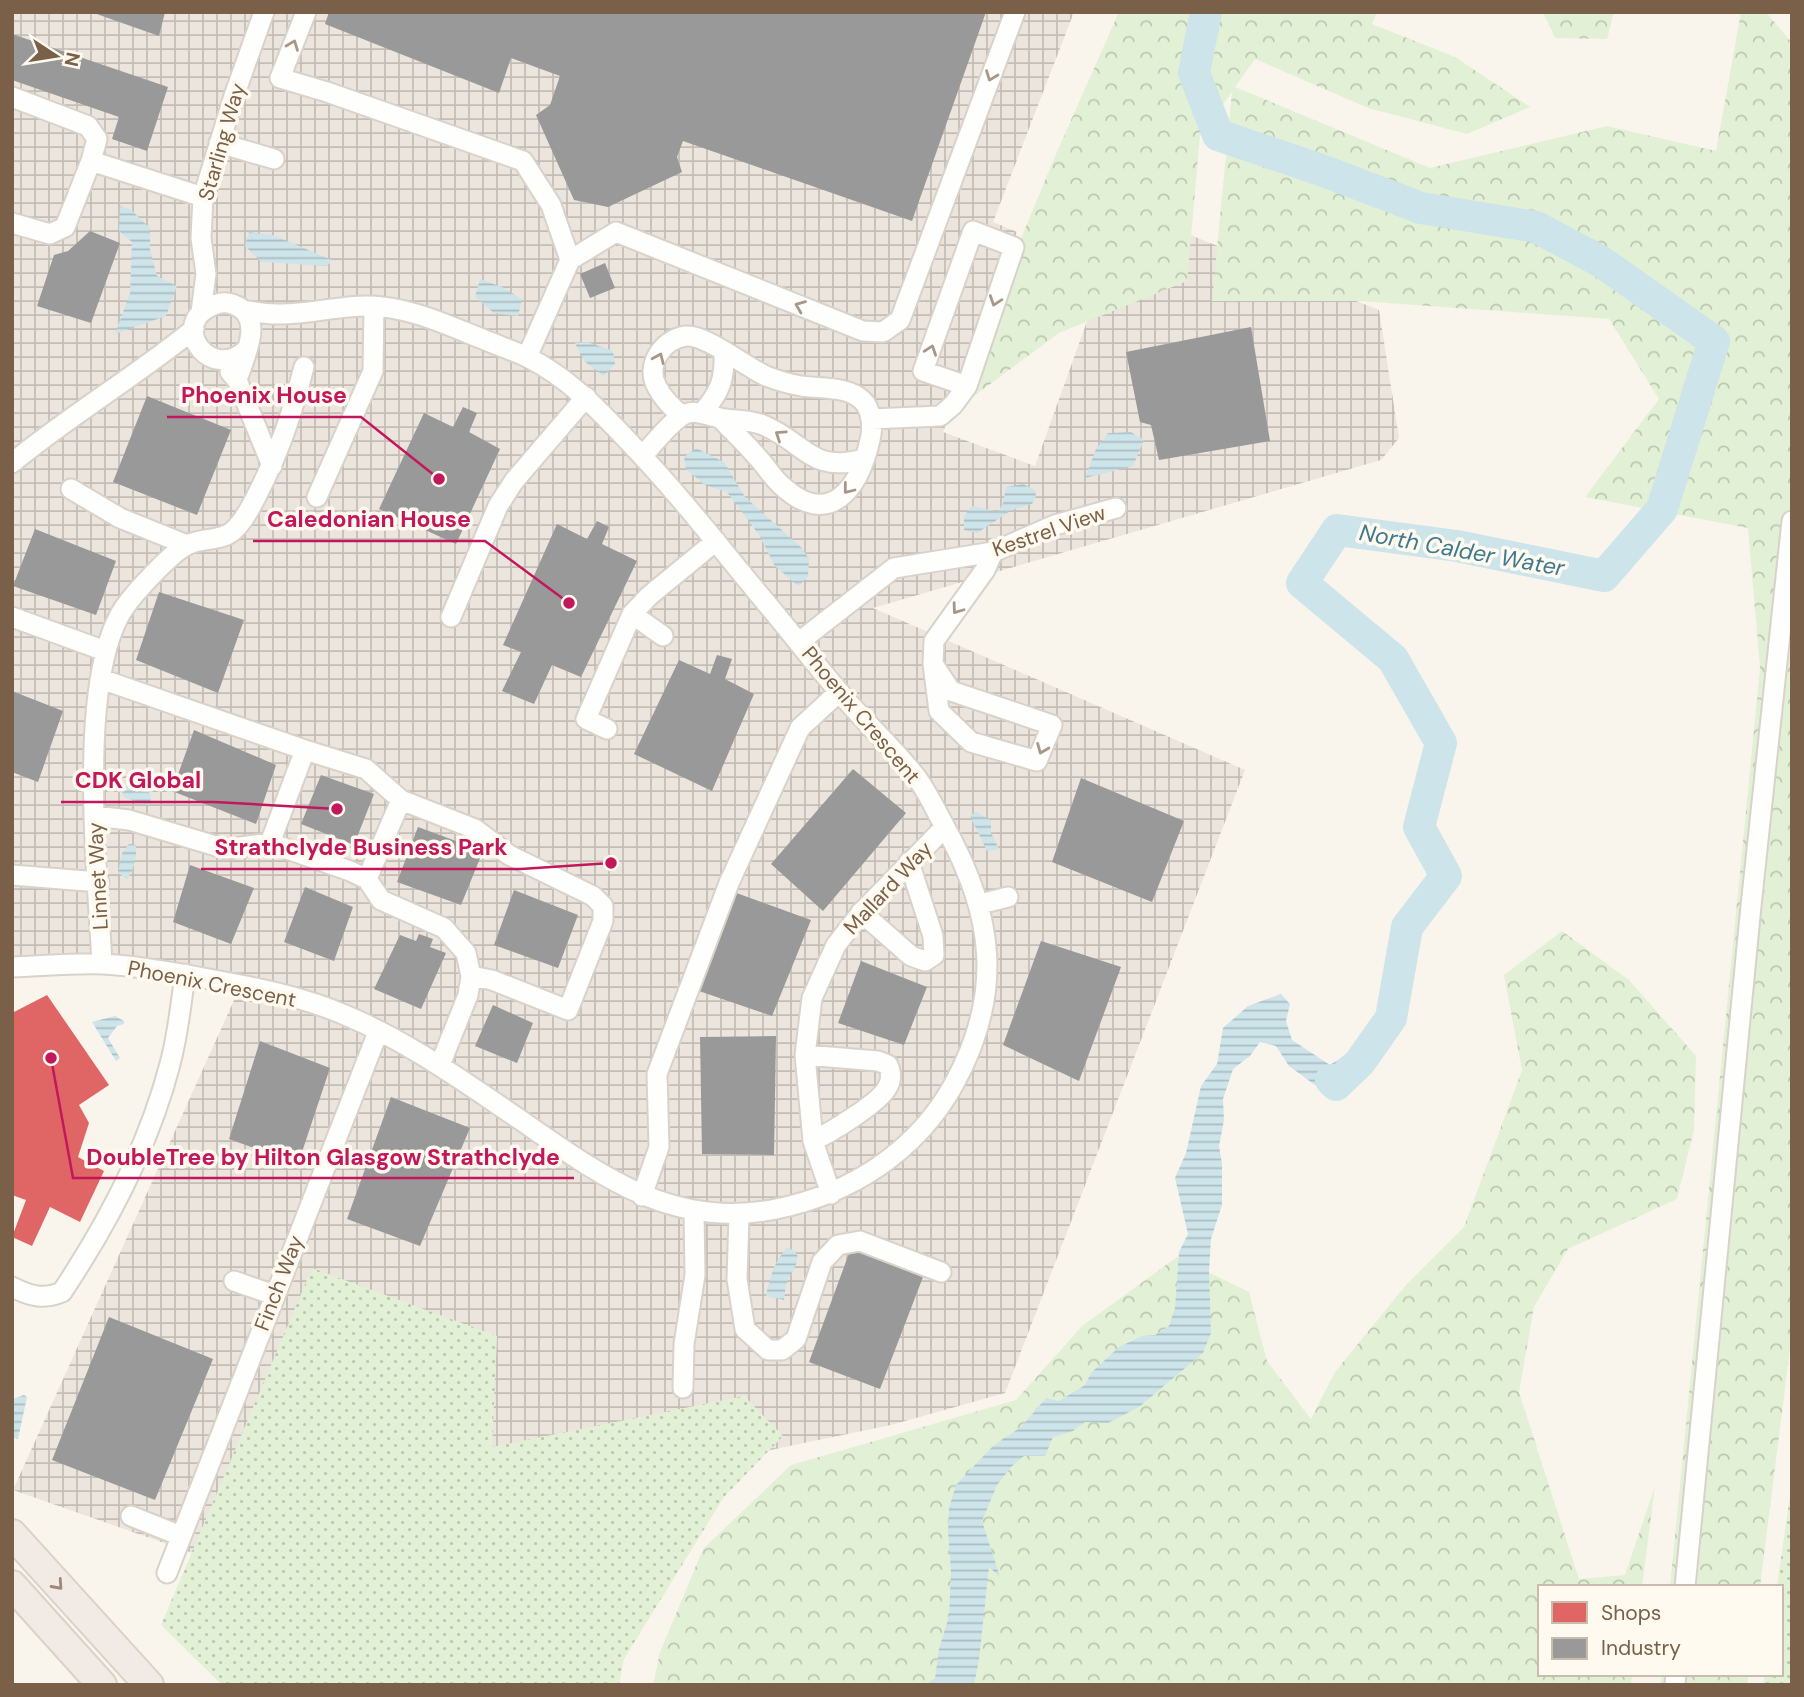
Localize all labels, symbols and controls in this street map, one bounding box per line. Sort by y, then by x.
north arrow [21,21,91,91]
one-way arrow [285,40,299,52]
text: N [58,50,86,69]
one-way arrow [985,70,999,82]
street label: Starling Way [192,80,252,204]
one-way arrow [989,295,1004,307]
one-way arrow [795,300,807,314]
one-way arrow [923,344,937,356]
one-way arrow [650,353,664,366]
callout: Phoenix House [167,373,361,417]
text: Phoenix House [181,380,347,410]
one-way arrow [775,431,788,444]
one-way arrow [844,481,857,493]
callout: Caledonian House [253,497,485,541]
street label: Kestrel View [989,499,1109,563]
text: Caledonian House [267,504,471,534]
water label: North Calder Water [1357,517,1568,583]
one-way arrow [953,601,965,614]
street label: Phoenix Crescent [795,641,927,789]
one-way arrow [1037,743,1051,755]
callout: CDK Global [61,758,215,802]
text: CDK Global [75,765,201,795]
street label: Linnet Way [81,821,115,931]
callout: Strathclyde Business Park [201,825,521,869]
text: Strathclyde Business Park [215,832,507,862]
street label: Mallard Way [837,835,939,941]
street label: Phoenix Crescent [125,954,299,1014]
callout: DoubleTree by Hilton Glasgow Strathclyde [73,1134,574,1178]
text: DoubleTree by Hilton Glasgow Strathclyde [86,1142,560,1172]
street label: Finch Way [248,1231,310,1335]
one-way arrow [50,1576,62,1589]
legend [1538,1585,1783,1676]
text: Shops [1601,1599,1661,1627]
text: Industry [1601,1634,1681,1662]

